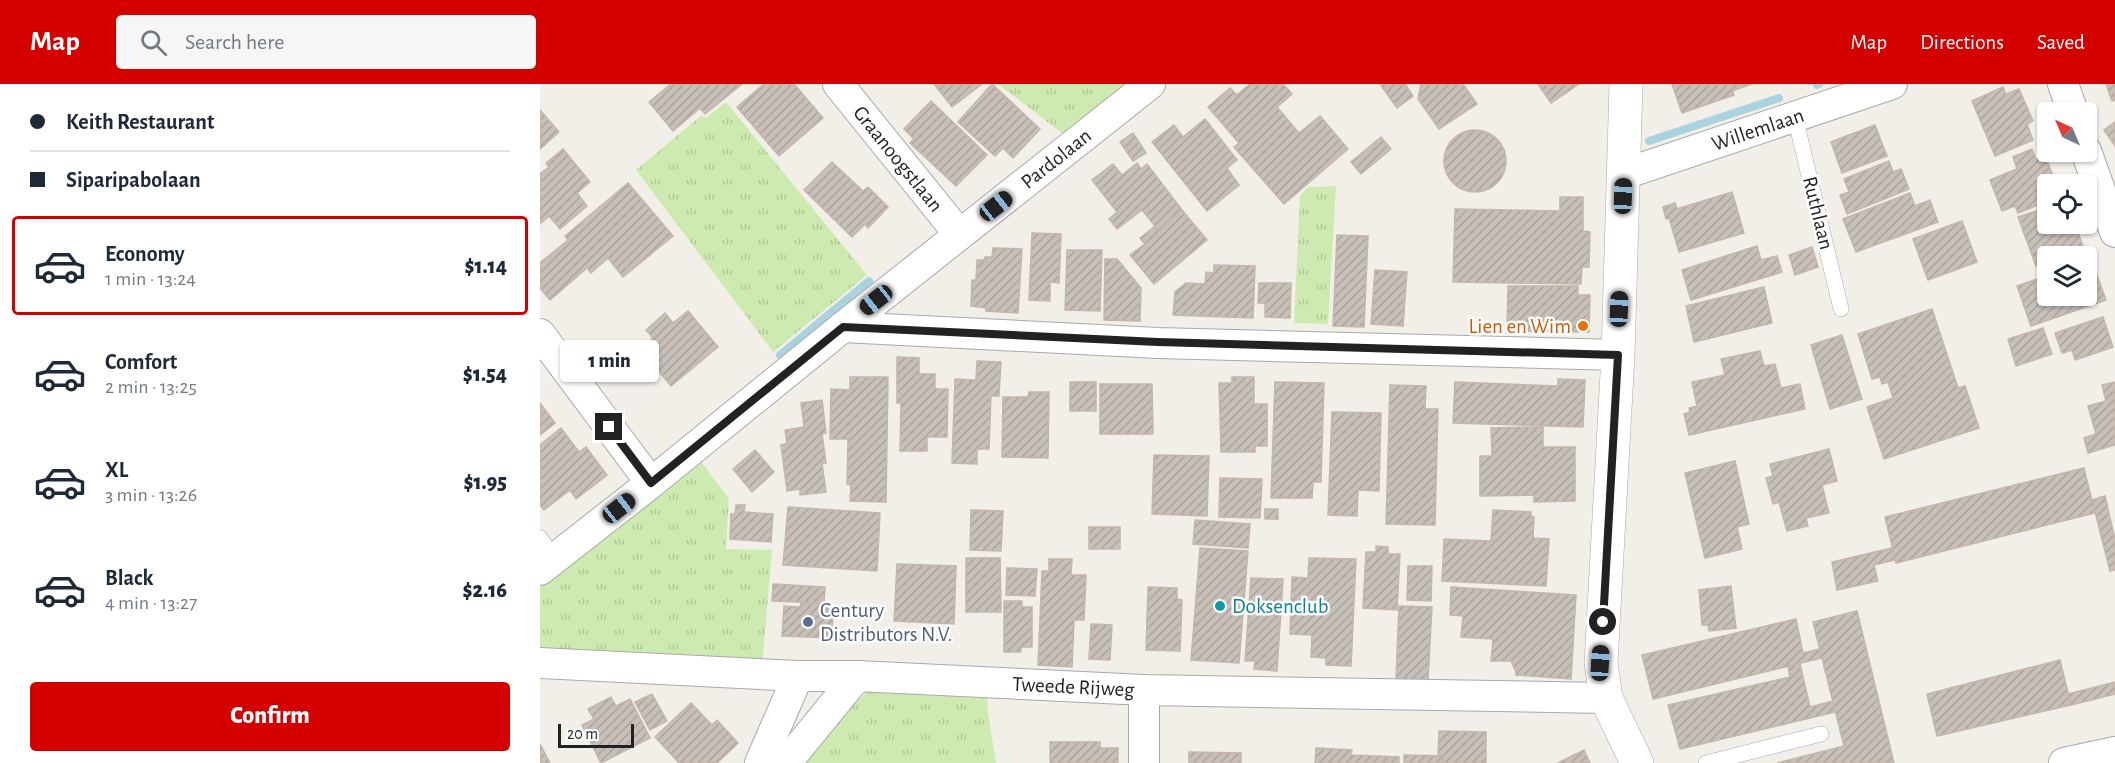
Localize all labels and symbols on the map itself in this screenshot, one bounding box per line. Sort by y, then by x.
street label: Graanoogstlaan [849,102,947,216]
north arrow [2037,102,2097,162]
street label: Willemlaan [1709,104,1806,154]
street label: Pardolaan [1017,124,1095,192]
street label: Ruthlaan [1799,174,1837,252]
car [1613,178,1633,214]
car [976,188,1016,224]
car [856,282,896,318]
car [1609,291,1629,327]
place label: Lien en Wim [1469,316,1571,337]
marker: Lien en Wim [1576,319,1590,333]
callout: 1 min [560,340,658,382]
route end [595,413,622,440]
car [599,490,639,526]
place label: Doksenclub [1232,596,1329,617]
marker: Doksenclub [1213,599,1227,613]
place label: Century Distributors N.V. [820,600,952,645]
route start [1589,608,1616,635]
marker: Century Distributors N.V. [801,615,815,629]
car [1590,645,1610,681]
street label: Tweede Rijweg [1012,673,1136,700]
scale bar [558,721,634,748]

